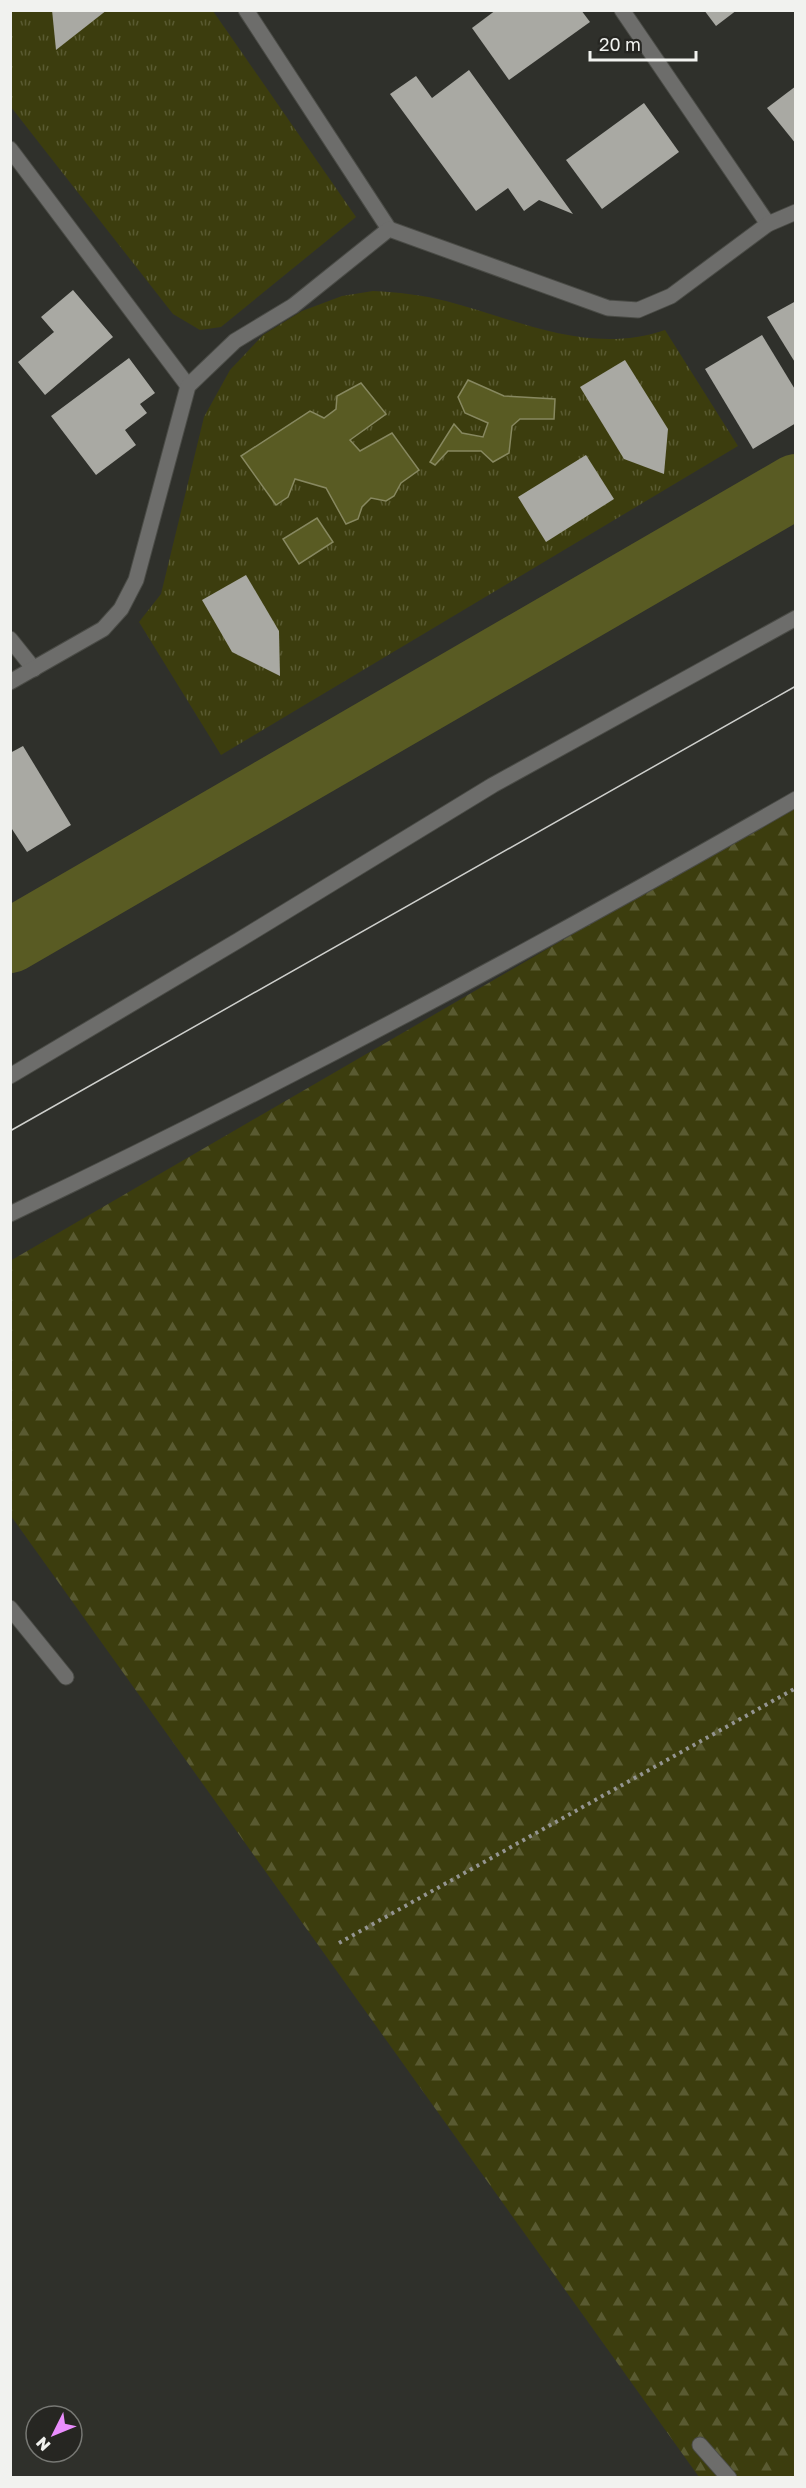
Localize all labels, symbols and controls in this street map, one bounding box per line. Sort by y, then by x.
scale bar [590,24,696,62]
text: 20 m [599,33,641,55]
north arrow [24,2404,84,2464]
text: N [32,2433,54,2456]

